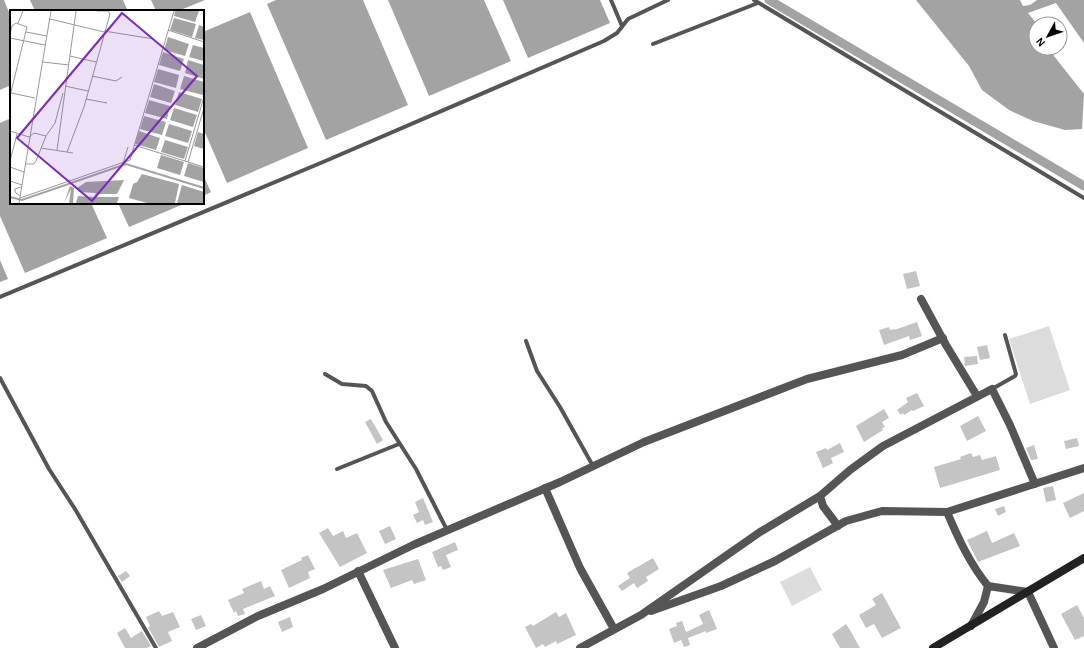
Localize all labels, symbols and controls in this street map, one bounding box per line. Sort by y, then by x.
inset map [10,10,204,204]
north arrow [1028,16,1068,56]
text: N [1034,36,1047,49]

